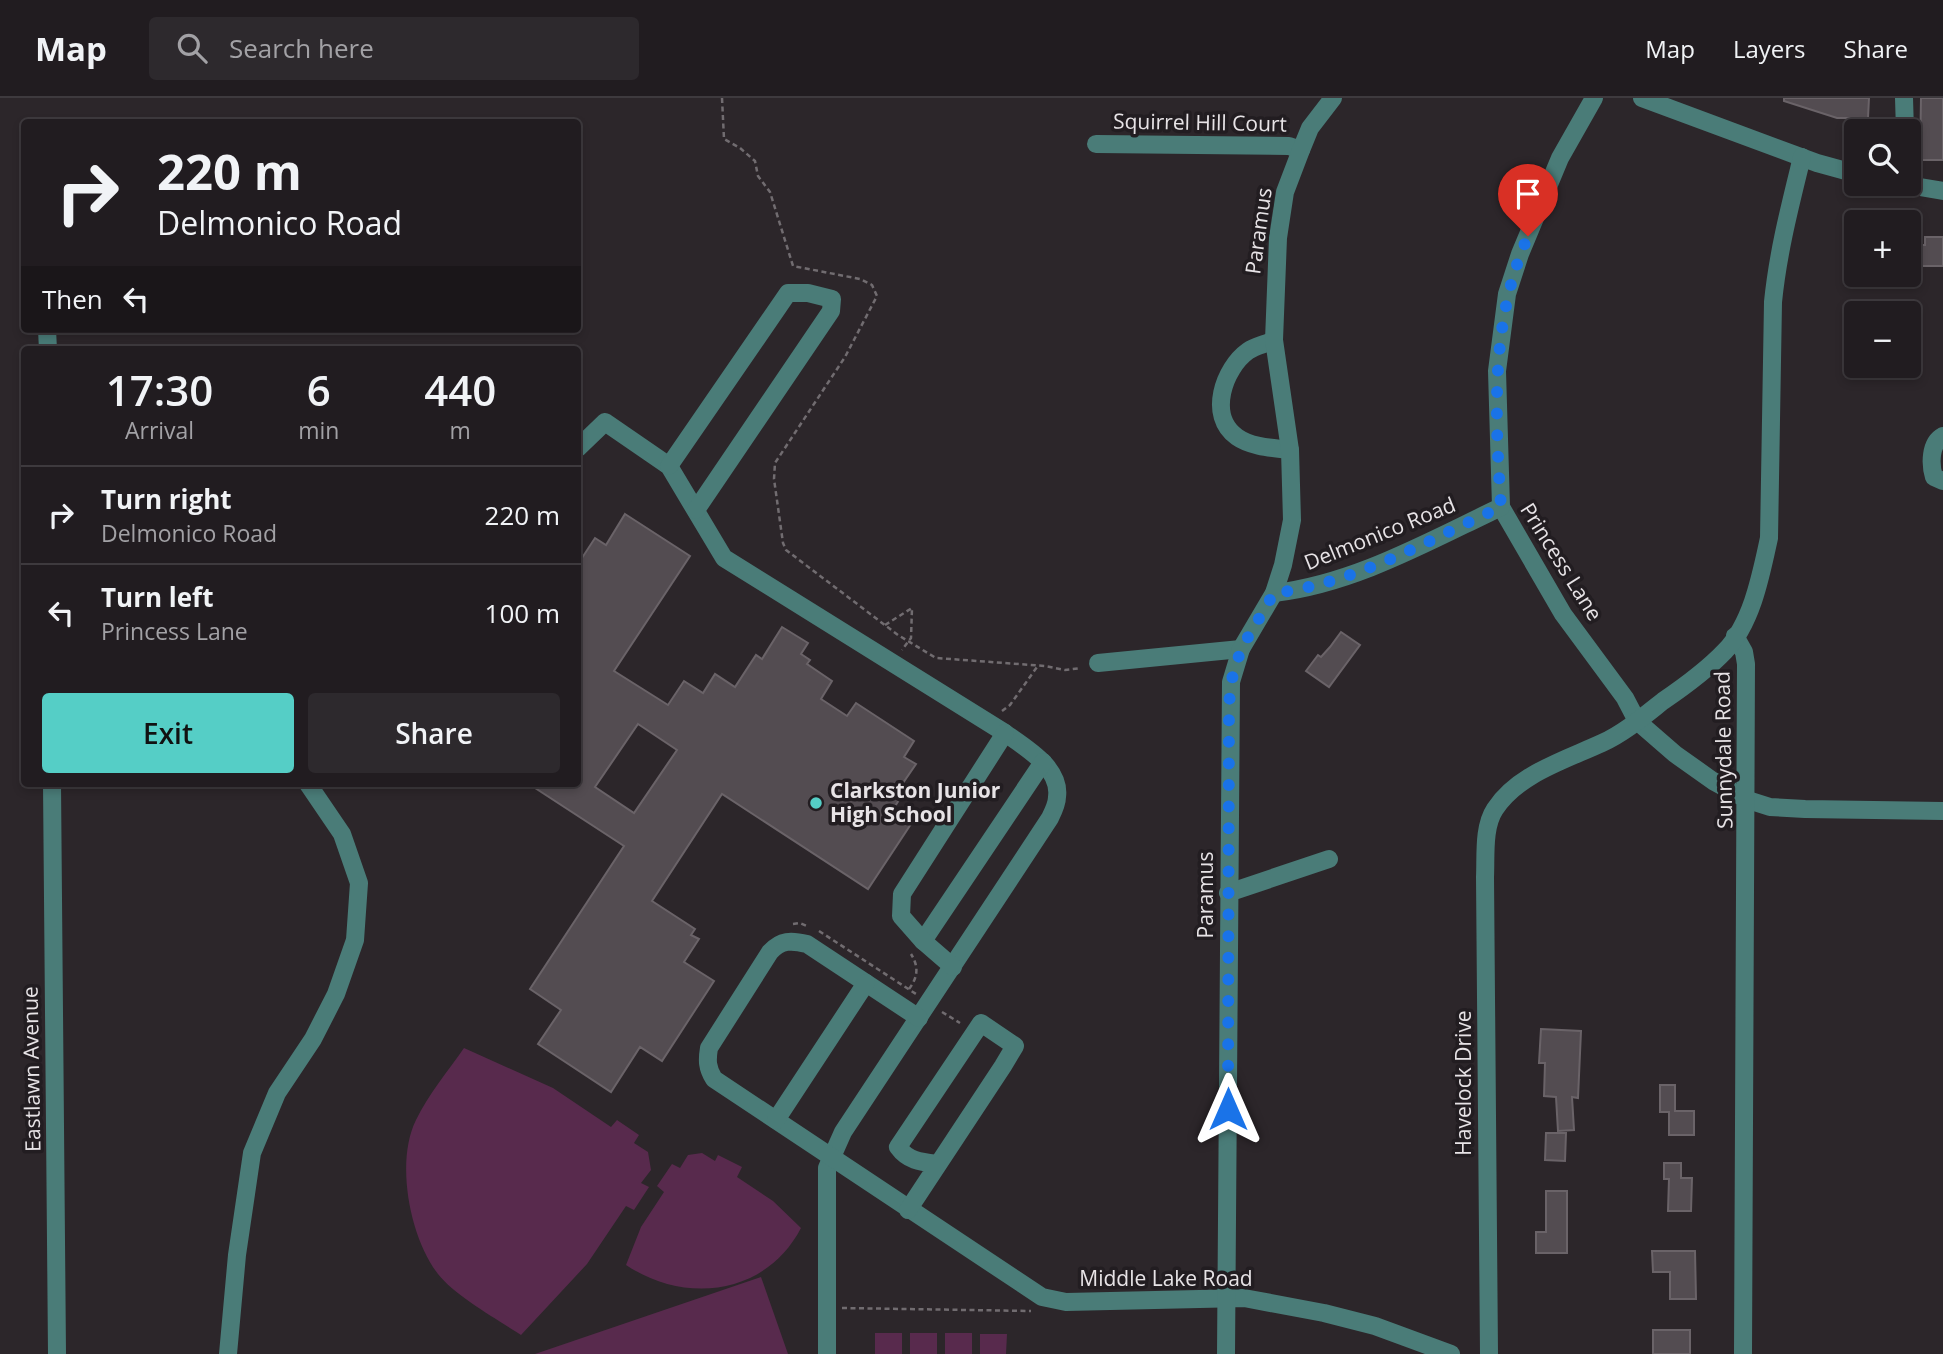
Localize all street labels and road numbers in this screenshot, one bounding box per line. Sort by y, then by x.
street label: Squirrel Hill Court [1113,106,1287,138]
street label: Paramus [1238,186,1278,276]
street label: Delmonico Road [1300,490,1459,576]
street label: Princess Lane [1514,497,1609,626]
street label: Sunnydale Road [1708,671,1738,829]
street label: Paramus [1191,852,1219,938]
street label: Eastlawn Avenue [16,986,46,1152]
street label: Havelock Drive [1449,1010,1477,1156]
street label: Middle Lake Road [1079,1264,1253,1292]

